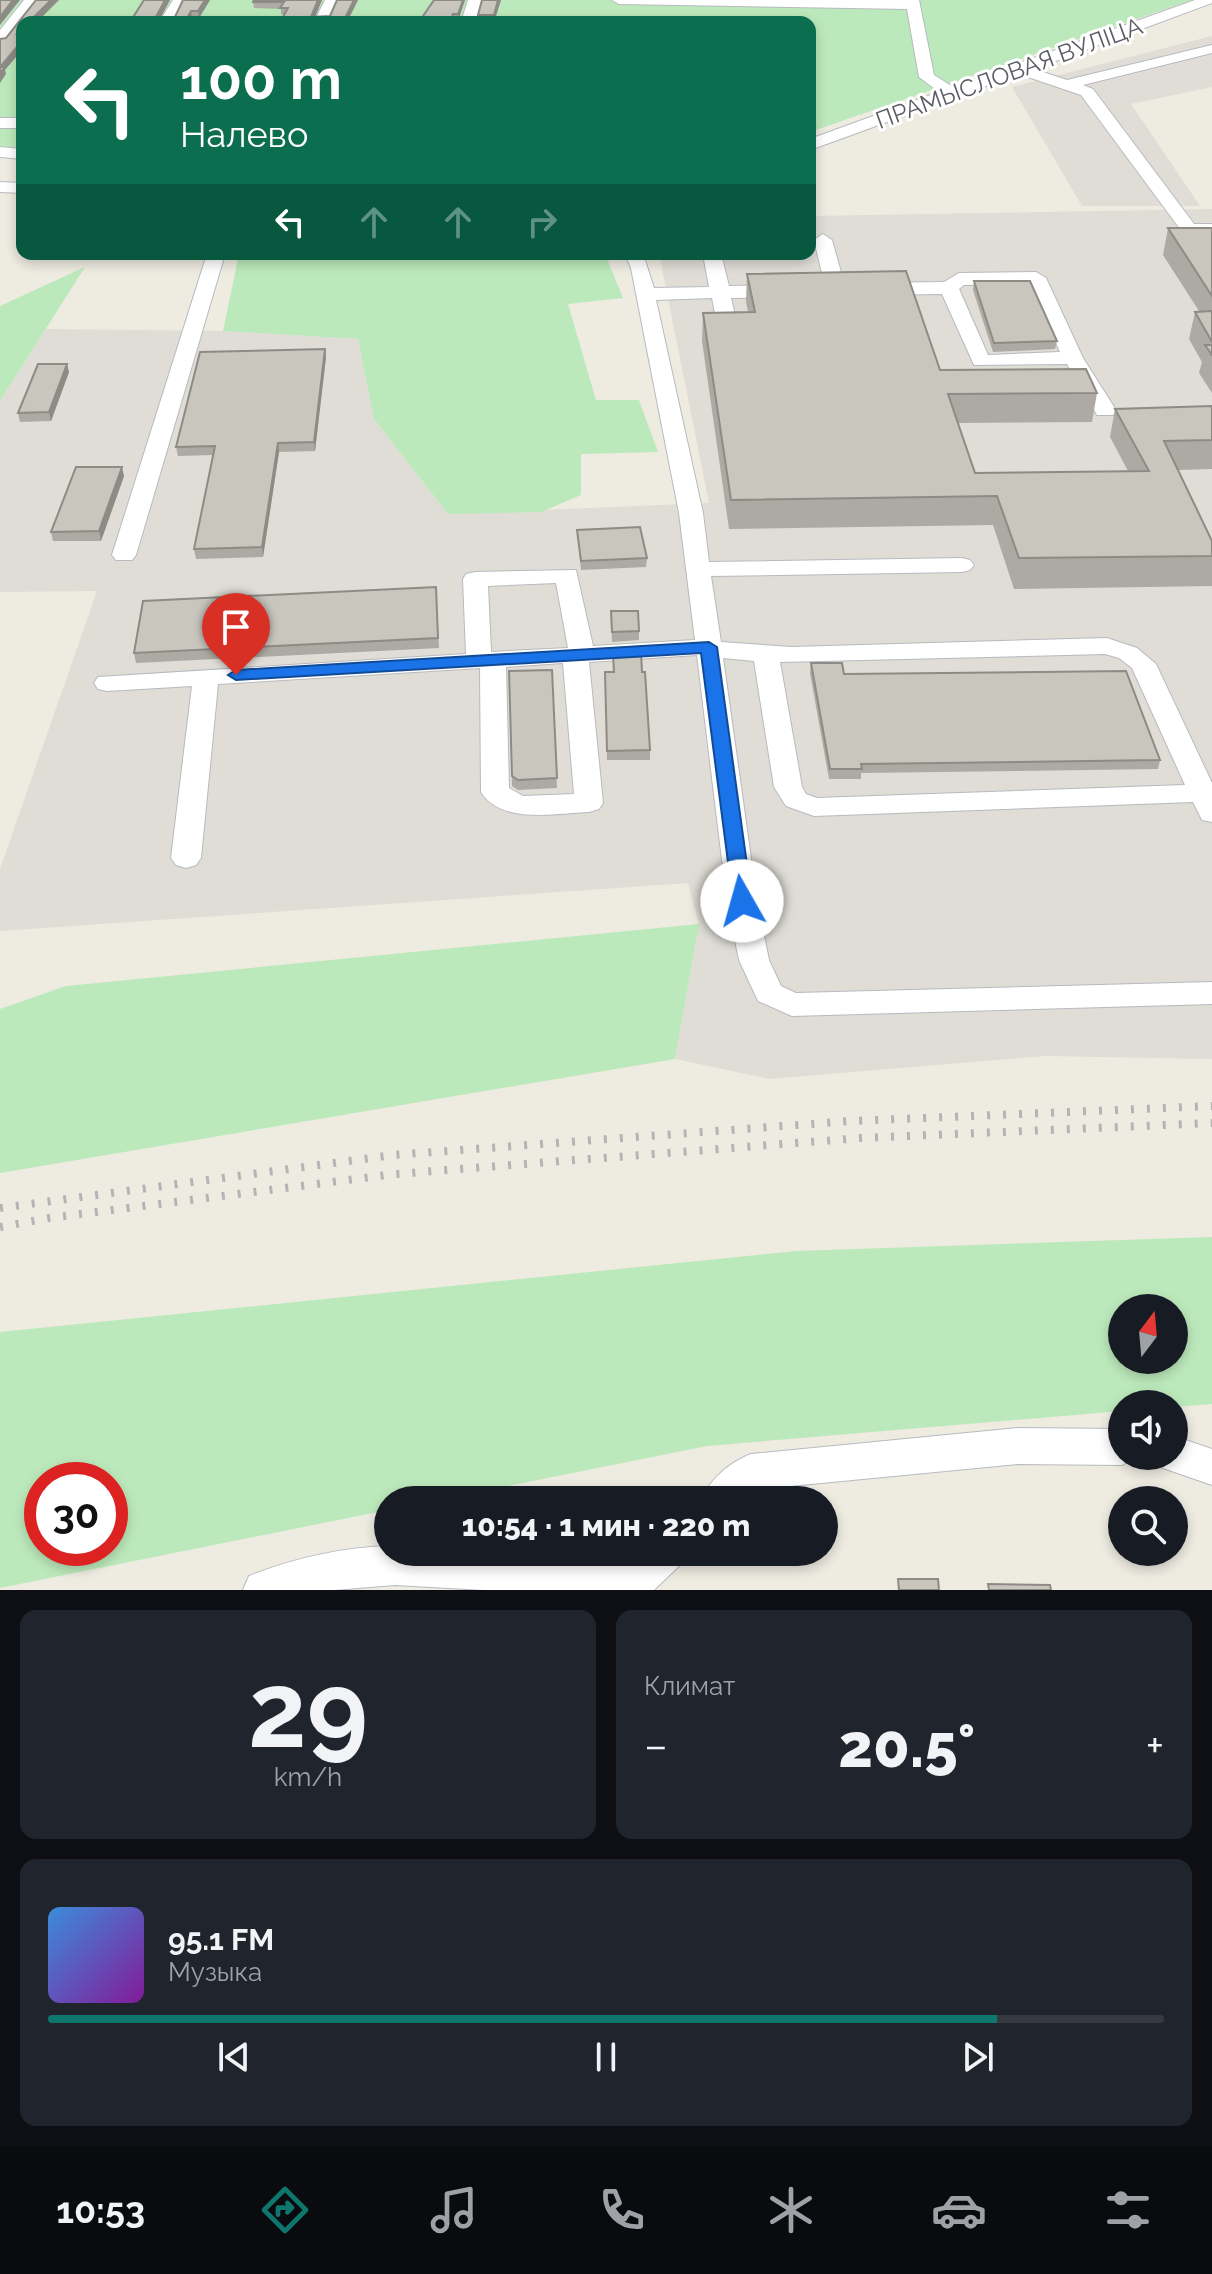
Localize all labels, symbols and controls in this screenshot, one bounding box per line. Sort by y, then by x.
street label: ПРАМЫСЛОВАЯ ВУЛІЦА [872,11,1146,135]
text: 100 m [180,46,342,112]
icon: left [48,48,152,152]
text: Налево [180,113,308,155]
icon: left [268,200,312,244]
icon: ahead [352,200,396,244]
icon: ahead [436,200,480,244]
icon: right [520,200,564,244]
pin [202,593,270,675]
icon: arrive [214,605,258,649]
position arrow [700,859,784,943]
north arrow [1108,1294,1188,1374]
map controls [1108,1294,1188,1566]
button: sound [1108,1390,1188,1470]
speed limit sign: 30 [24,1462,128,1566]
button: search [1108,1486,1188,1566]
text: 10:54 · 1 мин · 220 m [462,1508,750,1543]
text: 29 [248,1649,368,1771]
text: Климат [644,1671,735,1701]
text: 20.5° [838,1711,975,1781]
text: − [644,1720,668,1771]
text: + [1146,1720,1164,1771]
text: km/h [274,1762,342,1792]
text: 95.1 FM [168,1922,274,1957]
text: Музыка [168,1957,262,1987]
icon: previous [212,2035,256,2079]
icon: pause [584,2035,628,2079]
icon: next [956,2035,1000,2079]
icon: directions [257,2182,313,2238]
icon: music [426,2182,482,2238]
icon: phone [594,2182,650,2238]
icon: climate [763,2182,819,2238]
icon: car [931,2182,987,2238]
icon: filters [1100,2182,1156,2238]
text: 10:53 [56,2189,145,2231]

